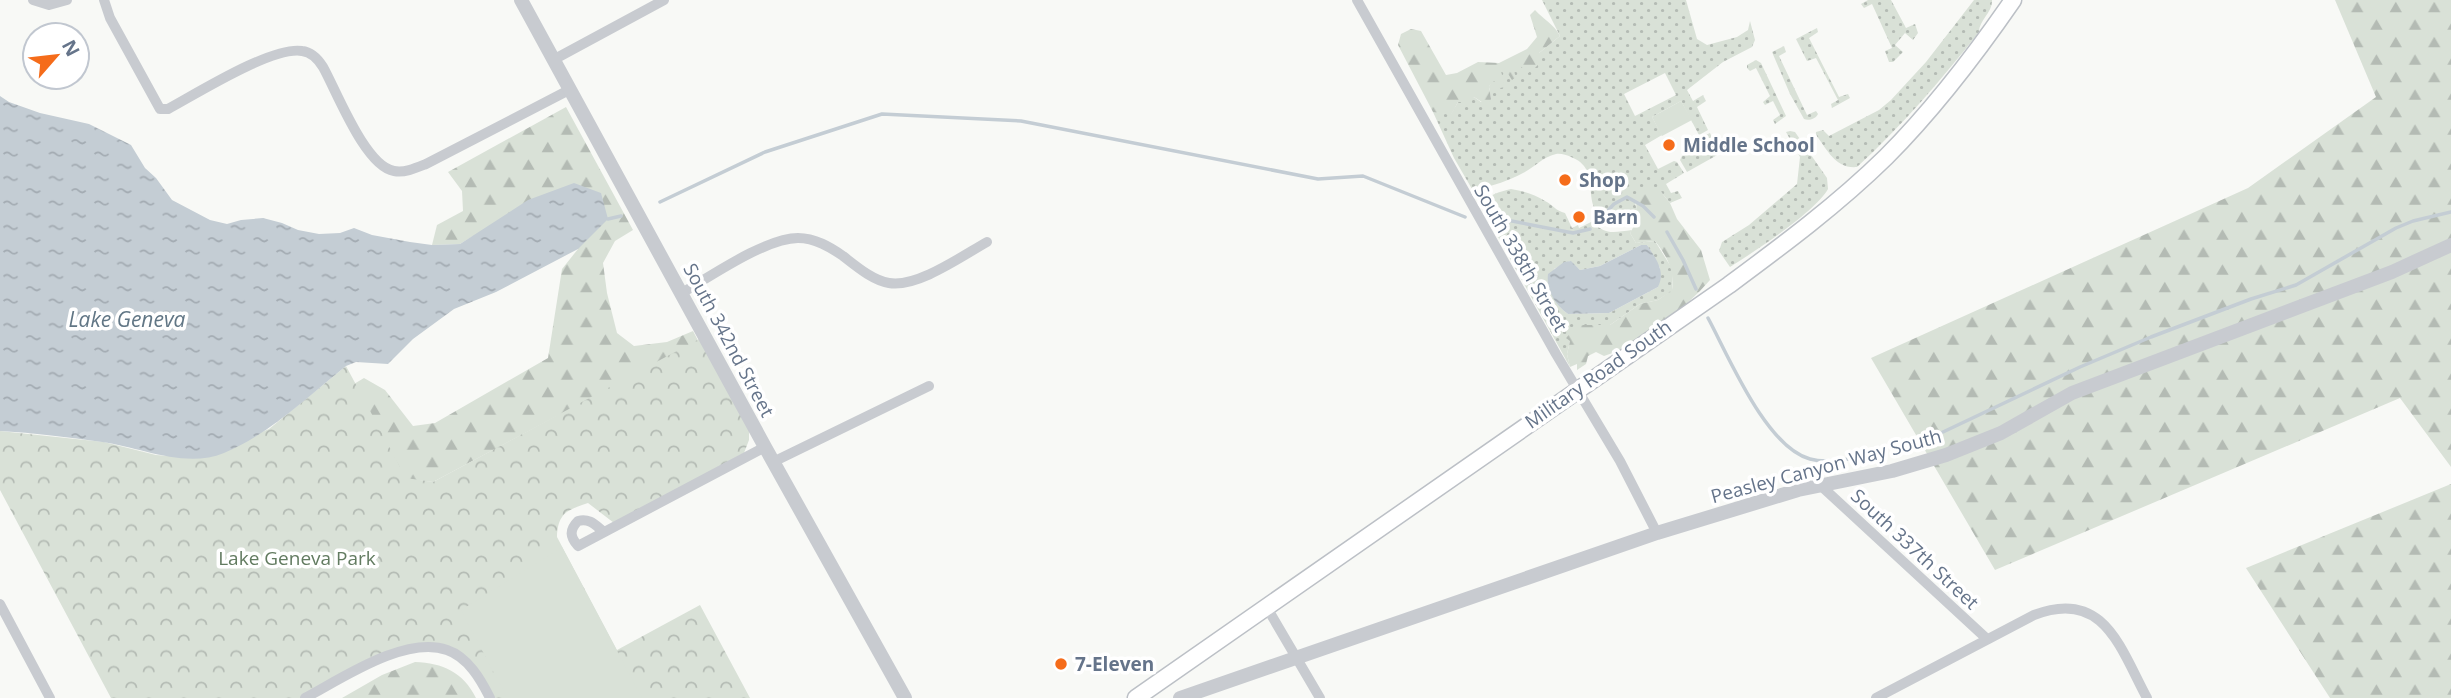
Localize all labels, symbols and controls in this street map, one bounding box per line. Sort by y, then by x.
north arrow [21,21,91,91]
text: N [56,35,86,61]
place label: Middle School [1683,132,1815,158]
marker: Middle School [1661,137,1677,153]
place label: Shop [1579,167,1626,193]
marker: Shop [1557,172,1573,188]
street label: South 338th Street [1468,180,1574,337]
place label: Barn [1593,204,1638,230]
marker: Barn [1571,209,1587,225]
street label: South 342nd Street [677,259,781,422]
water label: Lake Geneva [69,305,186,333]
street label: Military Road South [1520,314,1676,434]
street label: Peasley Canyon Way South [1708,423,1944,509]
street label: South 337th Street [1845,483,1985,615]
park label: Lake Geneva Park [218,545,376,571]
place label: 7-Eleven [1075,651,1154,677]
marker: 7-Eleven [1053,656,1069,672]

